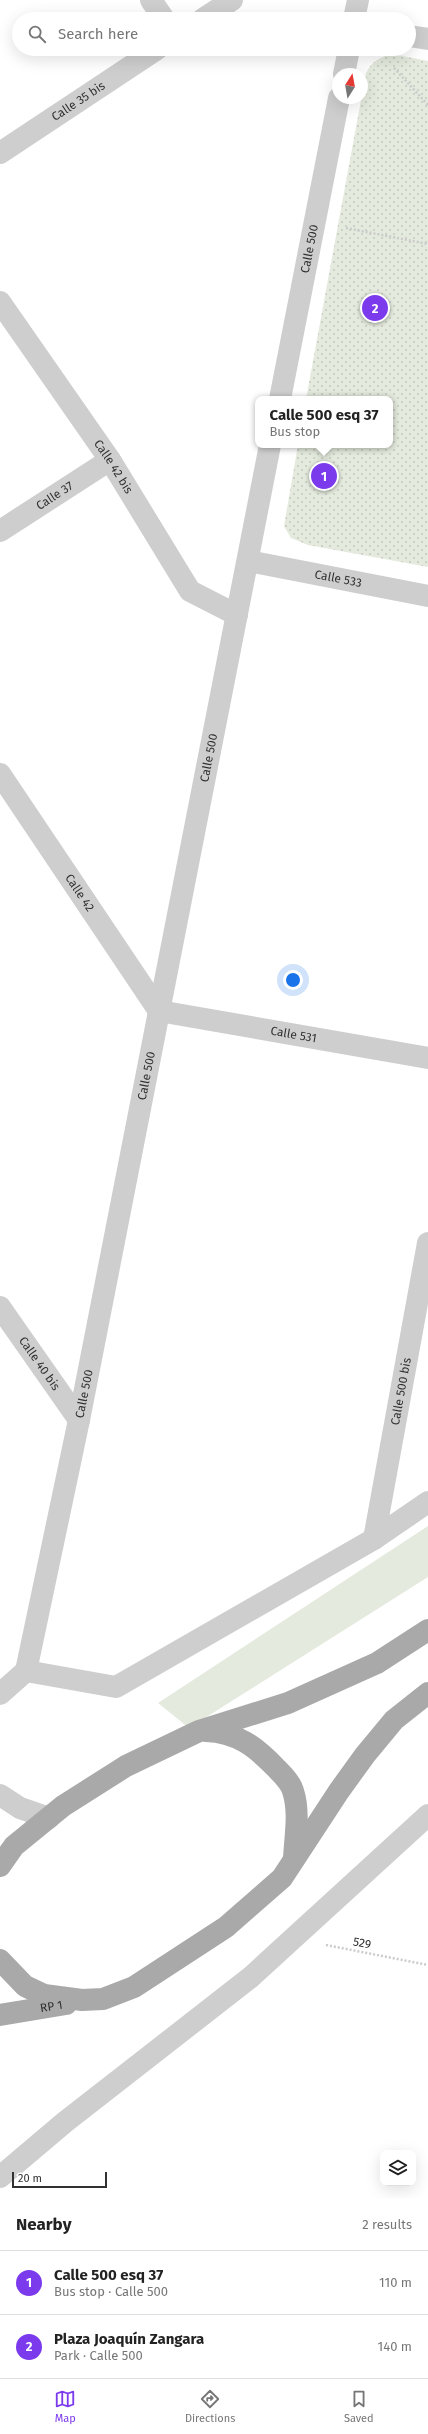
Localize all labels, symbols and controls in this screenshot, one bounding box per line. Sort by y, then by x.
search box [12,12,416,56]
icon: search [26,23,48,45]
text: Search here [58,25,138,43]
north arrow [332,68,368,104]
street label: Calle 35 bis [49,78,108,124]
street label: Calle 500 [298,223,321,274]
pin: 2 [362,293,388,323]
popup [255,396,393,448]
text: Calle 500 esq 37 [269,406,379,424]
text: Bus stop [269,424,320,439]
street label: Calle 42 bis [91,437,136,496]
pin: 1 [311,461,337,491]
street label: Calle 37 [34,479,76,513]
street label: Calle 533 [314,567,363,590]
street label: Calle 500 [197,732,220,783]
street label: Calle 42 [62,871,97,914]
your location [283,970,303,990]
street label: Calle 531 [269,1024,318,1045]
street label: Calle 500 [135,1050,158,1101]
street label: Calle 40 bis [16,1334,63,1393]
street label: Calle 500 bis [388,1356,414,1426]
street label: Calle 500 [73,1368,96,1419]
street label: 529 [352,1934,372,1952]
street label: RP 1 [39,1998,64,2015]
map controls [380,2150,416,2186]
button: layers [380,2150,416,2186]
scale bar [12,2170,107,2189]
text: 20 m [18,2172,42,2185]
text: Nearby [16,2214,71,2235]
text: 2 results [362,2217,412,2232]
text: Calle 500 esq 37 [54,2266,163,2284]
text: 1 [26,2275,32,2290]
text: 110 m [379,2275,412,2290]
text: Bus stop · Calle 500 [54,2284,168,2299]
text: Plaza Joaquín Zangara [54,2330,204,2348]
text: 2 [26,2339,32,2354]
text: 140 m [378,2339,412,2354]
text: Park · Calle 500 [54,2348,143,2363]
tab: Map [54,2388,76,2425]
tab: Directions [185,2388,235,2425]
tab: Saved [344,2388,374,2425]

